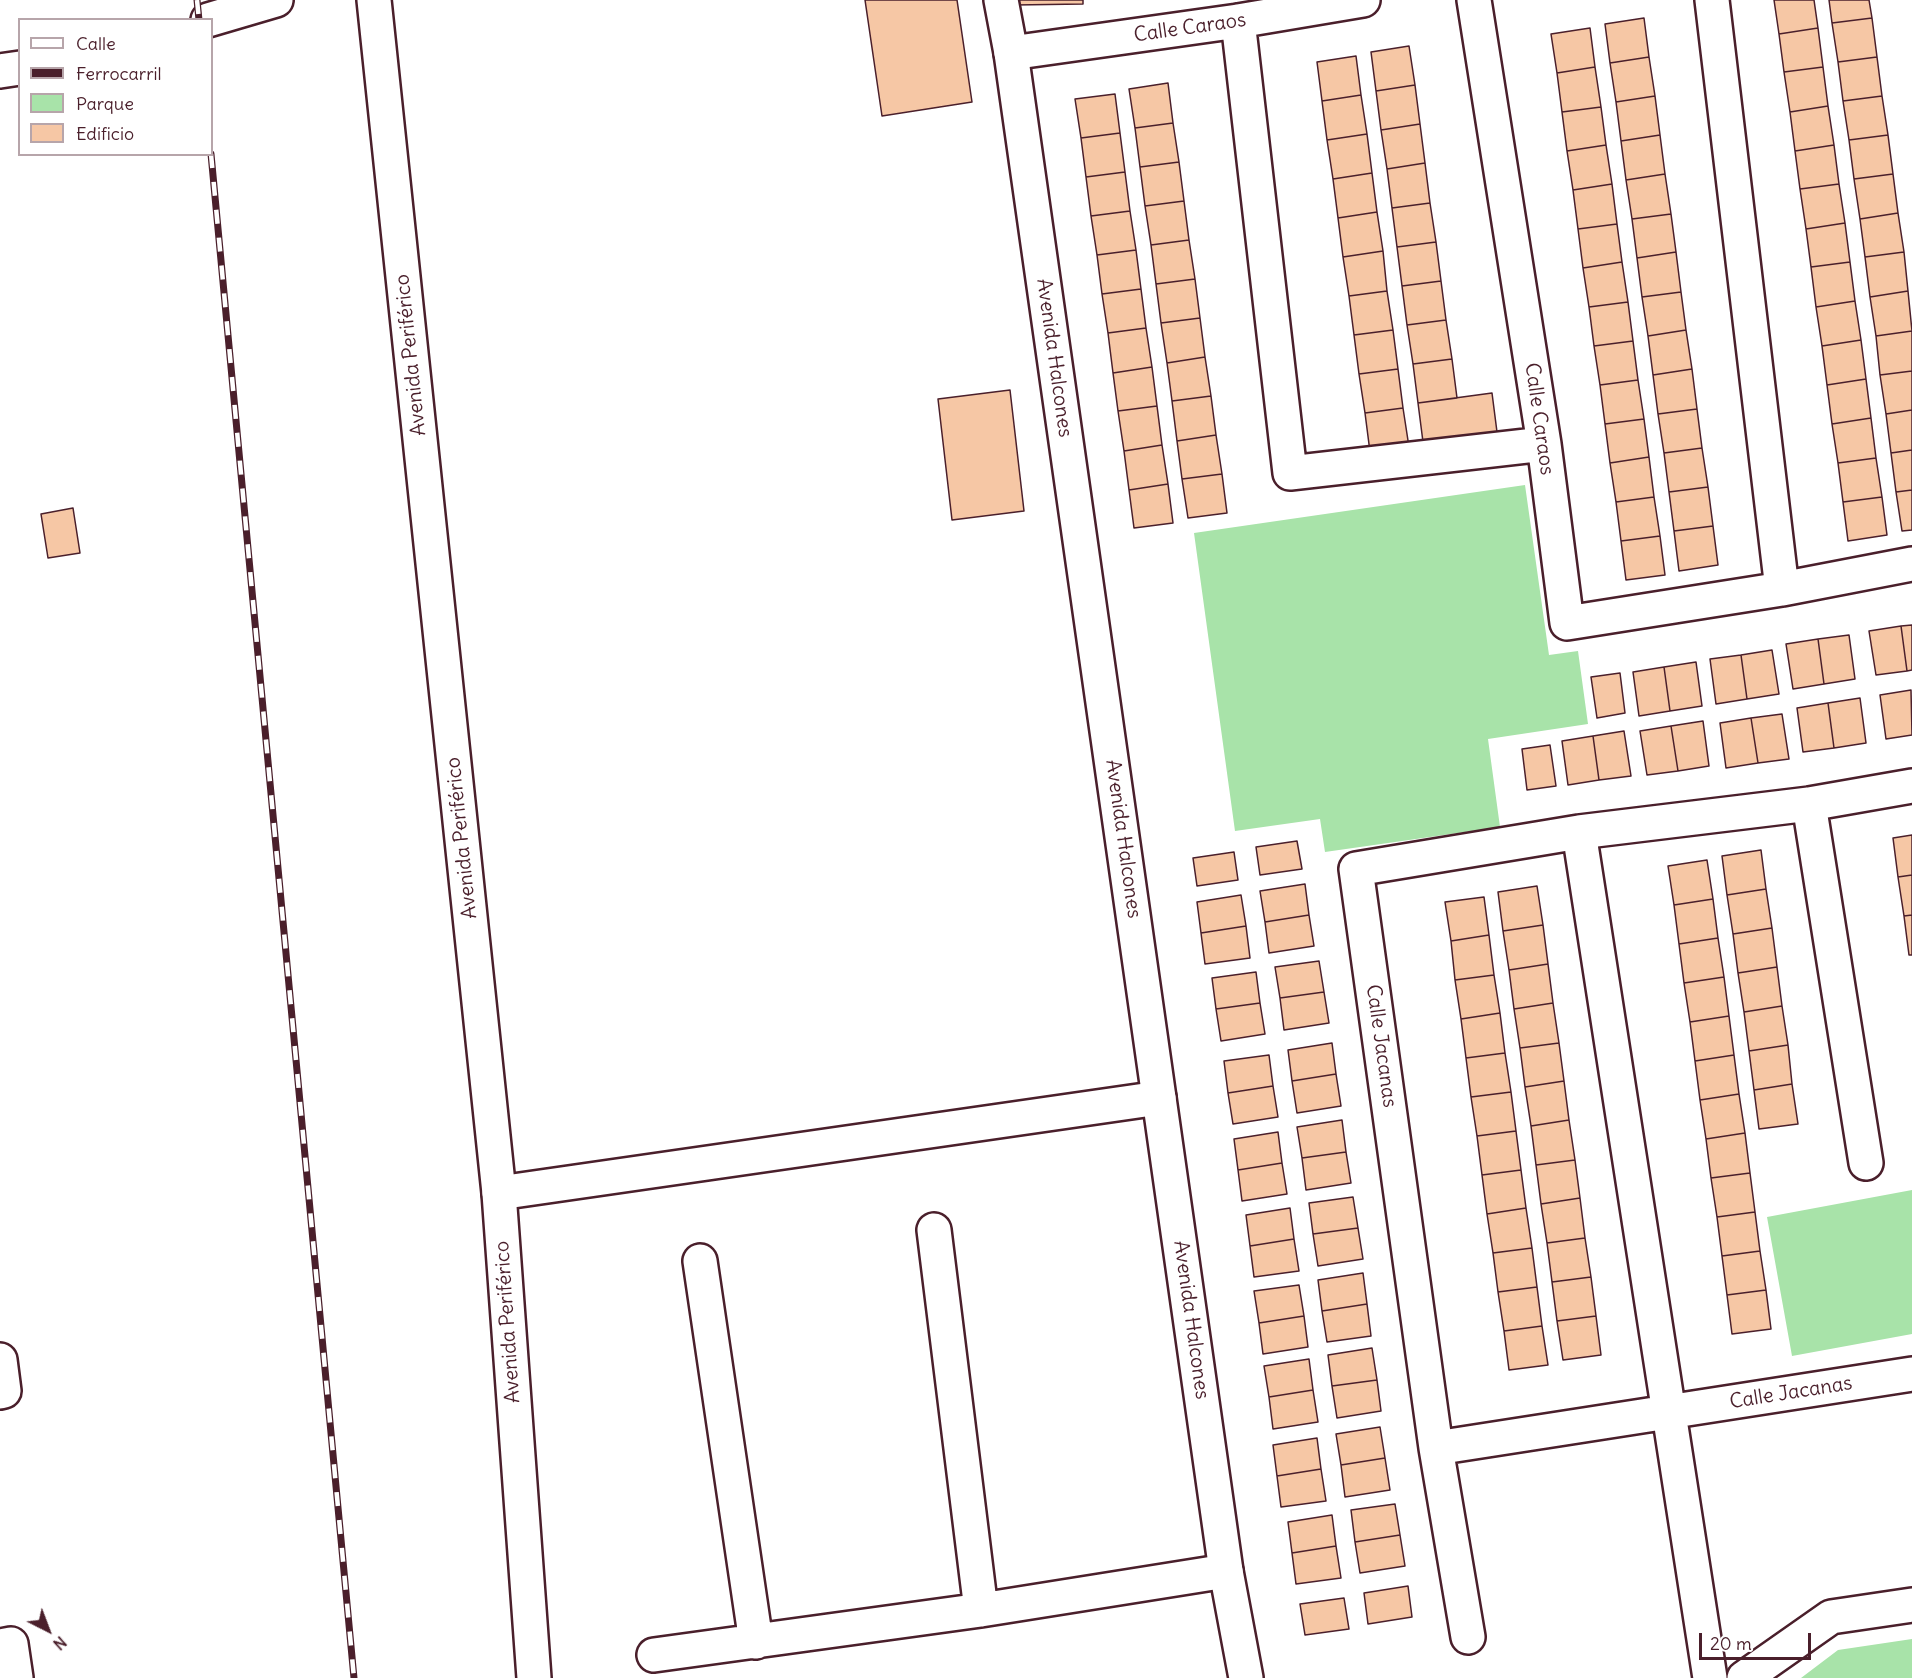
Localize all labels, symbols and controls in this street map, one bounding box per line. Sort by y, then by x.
street label: Calle Caraos [1132,8,1248,48]
legend [18,18,213,156]
text: Calle [76,32,116,55]
text: Ferrocarril [76,62,162,85]
text: Parque [76,92,134,115]
text: Edificio [76,122,134,145]
street label: Avenida Periférico [391,273,431,437]
street label: Avenida Halcones [1031,277,1077,439]
street label: Calle Caraos [1519,361,1559,477]
street label: Avenida Periférico [442,756,482,920]
street label: Avenida Halcones [1100,758,1146,920]
street label: Calle Jacanas [1360,983,1402,1109]
street label: Avenida Halcones [1168,1239,1214,1401]
street label: Avenida Periférico [490,1240,526,1404]
street label: Calle Jacanas [1728,1371,1854,1415]
north arrow [18,1600,78,1660]
scale bar [1702,1621,1814,1659]
text: N [49,1632,71,1655]
text: 20 m [1710,1632,1752,1655]

